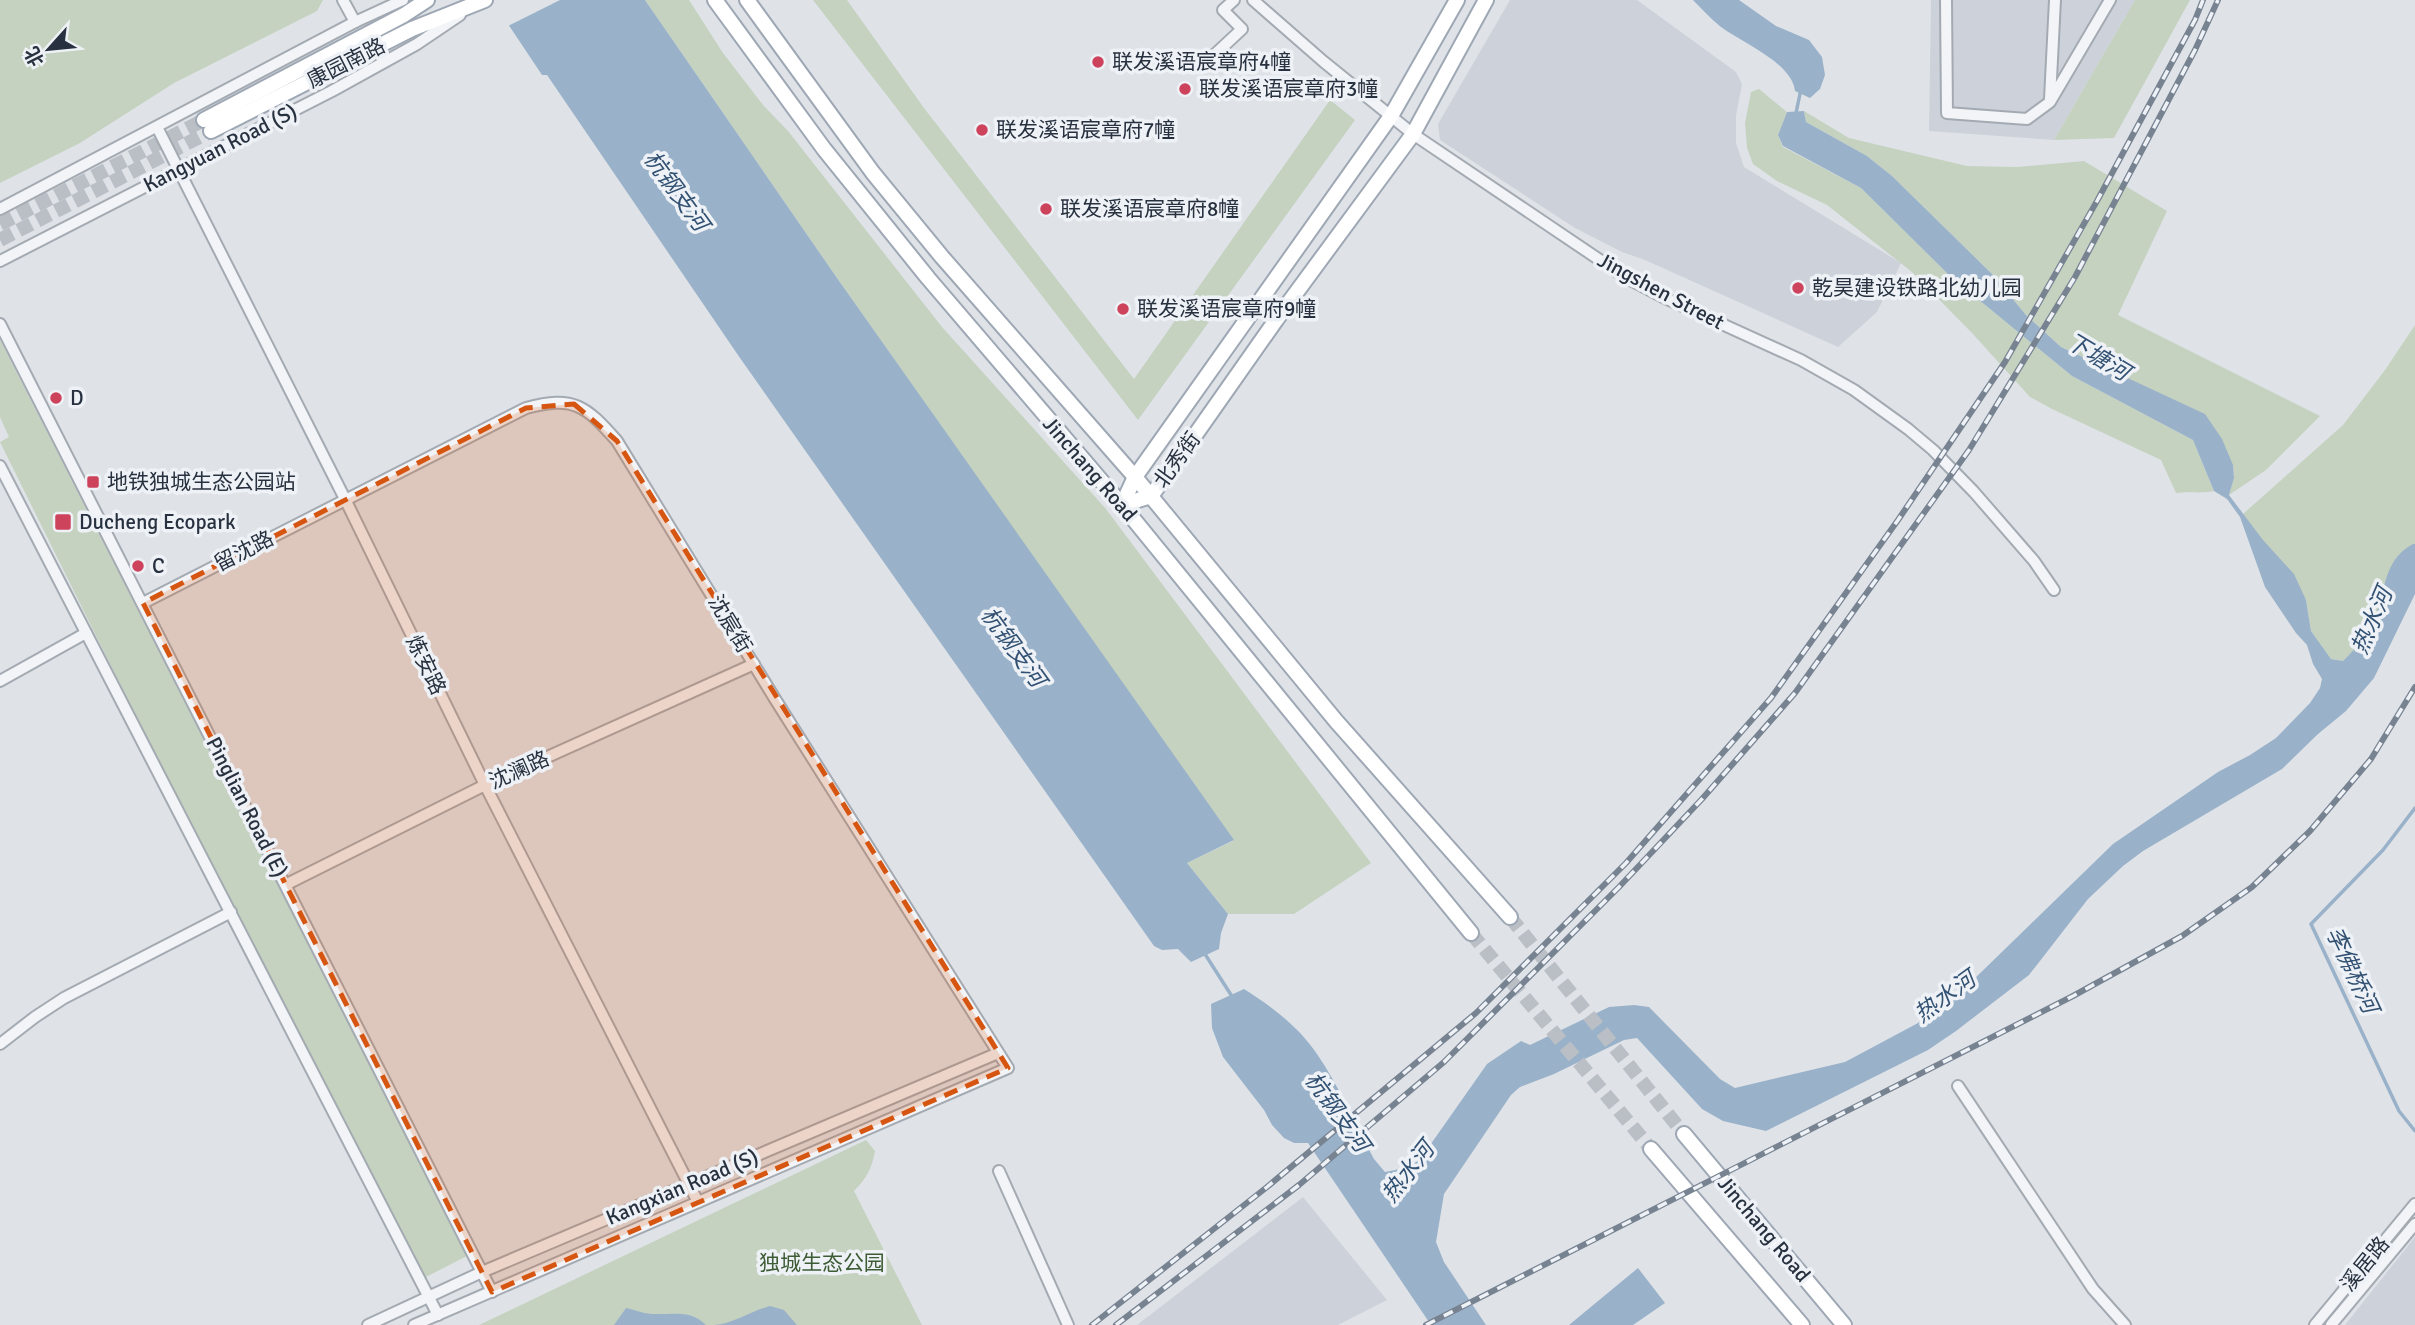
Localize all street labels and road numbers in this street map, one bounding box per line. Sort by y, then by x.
street label: 康园南路 [303,32,389,94]
street label: Kangyuan Road (S) [139,98,301,198]
street label: Jingshen Street [1593,247,1729,335]
street label: Jinchang Road [1037,411,1143,527]
street label: 北秀街 [1148,427,1206,493]
street label: 留沈路 [210,525,278,577]
street label: 沈宸街 [703,590,757,658]
street label: 炼安路 [401,631,451,699]
street label: Pinglian Road (E) [200,732,294,882]
street label: 沈澜路 [485,745,553,795]
street label: Kangxian Road (S) [602,1143,762,1231]
street label: Jinchang Road [1712,1171,1816,1287]
street label: 溪居路 [2335,1231,2395,1297]

